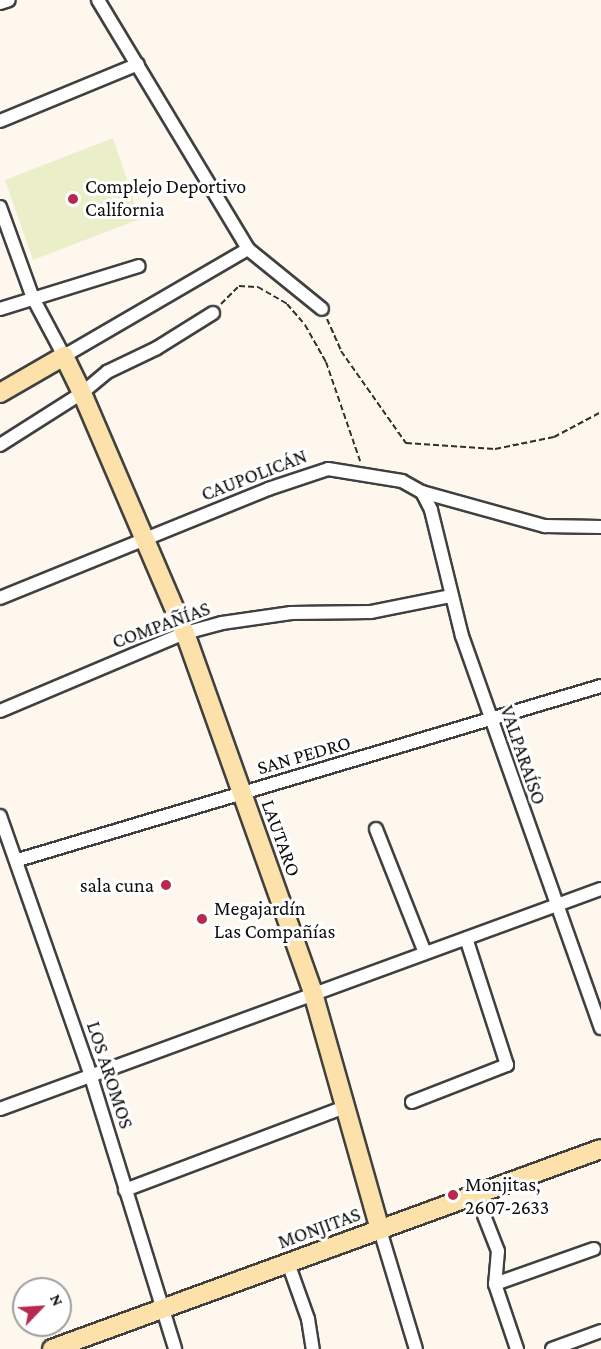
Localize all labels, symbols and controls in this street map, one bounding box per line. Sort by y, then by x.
place label: Complejo Deportivo California [85,175,246,222]
marker: Complejo Deportivo California [66,192,80,206]
street label: CAUPOLICÁN [198,444,310,506]
street label: COMPAÑÍAS [109,596,213,654]
street label: VALPARAÍSO [495,702,551,808]
street label: SAN PEDRO [254,730,354,780]
street label: LAUTARO [256,796,306,880]
place label: sala cuna [80,873,154,897]
marker: sala cuna [159,878,173,892]
place label: Megajardín Las Compañías [214,896,335,943]
marker: Megajardín Las Compañías [195,912,209,926]
street label: LOS AROMOS [81,1018,139,1132]
place label: Monjitas, 2607-2633 [465,1172,549,1219]
marker: Monjitas, 2607-2633 [446,1188,460,1202]
street label: MONJITAS [274,1202,364,1254]
north arrow [12,1277,72,1337]
text: N [47,1291,67,1309]

